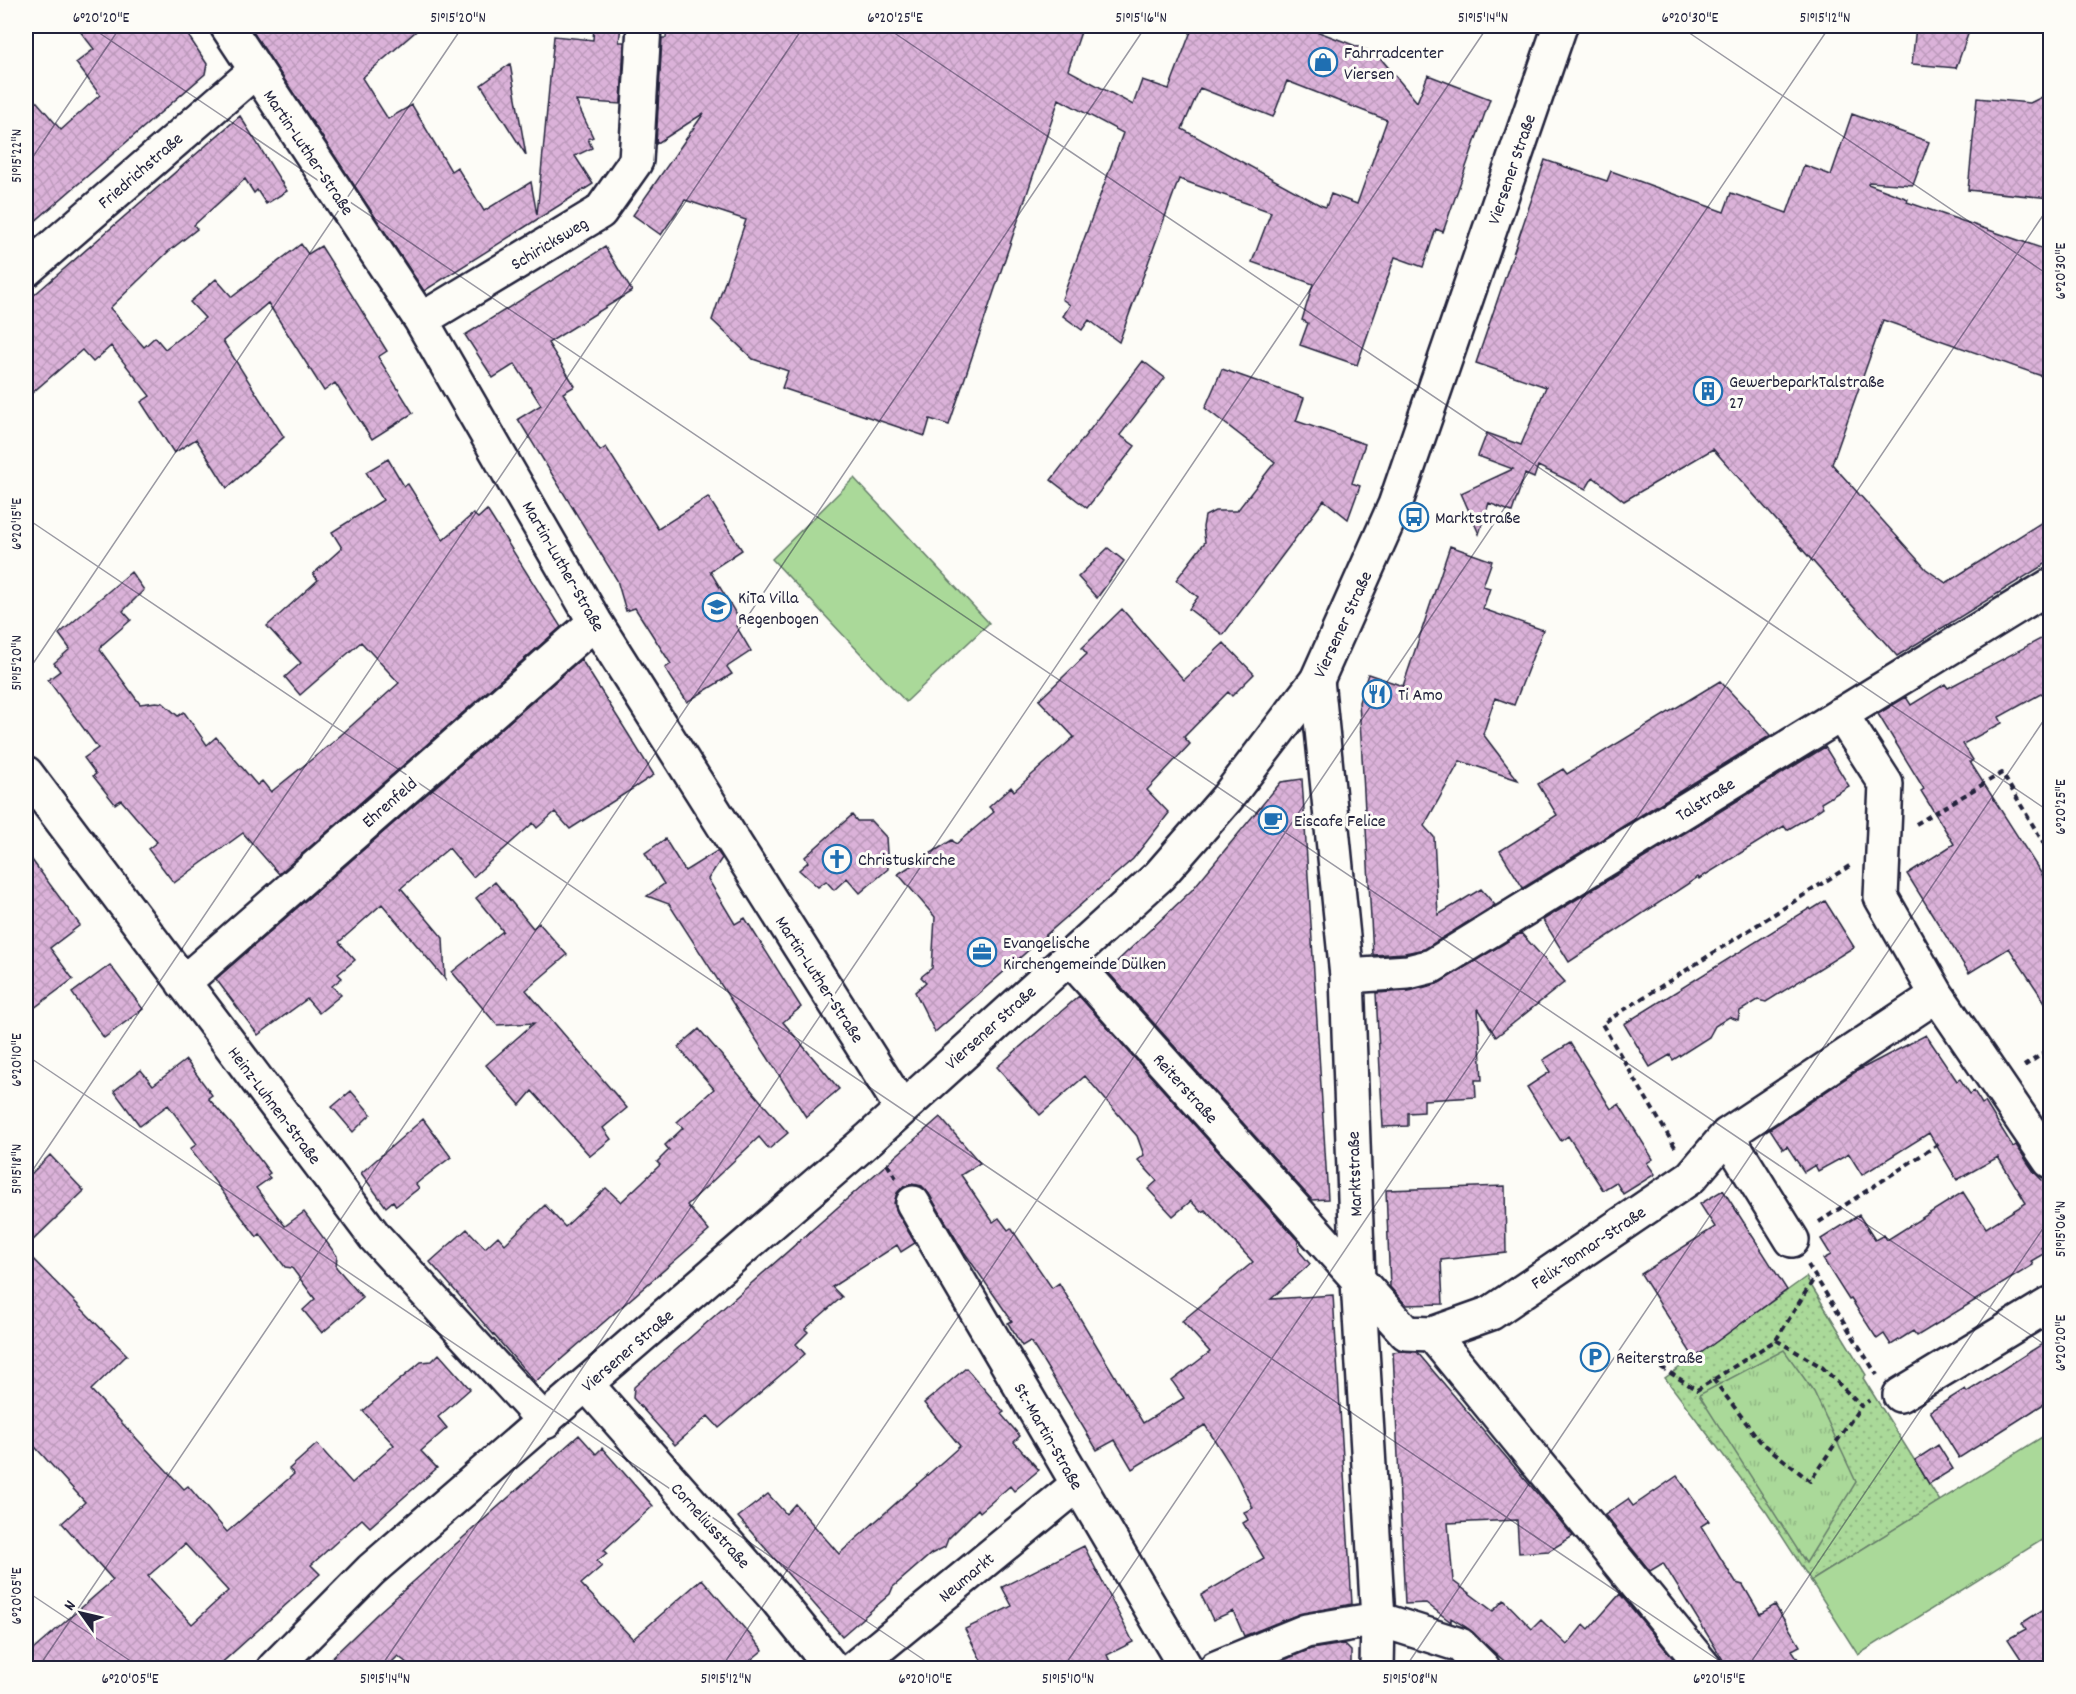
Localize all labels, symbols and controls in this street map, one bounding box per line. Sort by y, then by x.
text: 6°20'20"E [73,8,130,30]
text: 51°15'20"N [430,8,486,30]
text: 6°20'25"E [867,8,923,30]
text: 51°15'16"N [1115,8,1167,30]
text: 51°15'14"N [1458,8,1508,30]
text: 6°20'30"E [1662,8,1719,30]
text: 51°15'12"N [1800,8,1850,30]
place label: Fahrradcenter Viersen [1344,42,1444,88]
shop icon: Fahrradcenter Viersen [1307,46,1339,78]
street label: Martin-Luther-Straße [255,85,358,221]
street label: Viersener Straße [1483,111,1544,228]
street label: Friedrichstraße [94,128,190,216]
text: 51°15'22"N [7,129,29,183]
street label: Schiricksweg [507,212,594,278]
text: 6°20'30"E [2051,242,2073,299]
place label: GewerbeparkTalstraße 27 [1729,371,1885,417]
building icon: GewerbeparkTalstraße 27 [1692,375,1724,407]
street label: Martin-Luther-Straße [514,497,609,637]
text: 6°20'15"E [7,498,29,550]
bus stop icon: Marktstraße [1398,501,1430,533]
place label: Marktstraße [1435,507,1521,532]
street label: Viersener Straße [1309,567,1380,683]
place label: KiTa Villa Regenbogen [738,587,819,633]
school or university icon: KiTa Villa Regenbogen [701,591,733,623]
text: 51°15'20"N [7,635,29,691]
restaurant icon: Ti Amo [1361,678,1393,710]
place label: Ti Amo [1398,684,1443,709]
street label: Ehrenfeld [357,773,424,835]
street label: Talstraße [1672,773,1741,829]
text: 6°20'25"E [2051,779,2073,835]
cafe icon: Eiscafe Felice [1257,804,1289,836]
place label: Eiscafe Felice [1294,810,1386,835]
church icon: Christuskirche [821,843,853,875]
place label: Christuskirche [858,849,955,874]
street label: Martin-Luther-Straße [767,912,868,1049]
place label: Evangelische Kirchengemeinde Dülken [1003,932,1166,978]
office icon: Evangelische Kirchengemeinde Dülken [966,936,998,968]
street label: Viersener Straße [940,981,1043,1077]
text: 6°20'10"E [7,1033,29,1087]
street label: Heinz-Luhnen-Straße [220,1042,326,1171]
street label: Reiterstraße [1146,1049,1223,1130]
street label: Marktstraße [1343,1131,1370,1217]
text: 51°15'18"N [7,1144,29,1194]
street label: Felix-Tonnar-Straße [1527,1201,1652,1297]
text: 51°15'06"N [2051,1201,2073,1257]
street label: Viersener Straße [577,1305,680,1399]
text: 6°20'20"E [2051,1314,2073,1371]
parking icon: Reiterstraße [1579,1341,1611,1373]
place label: Reiterstraße [1616,1347,1703,1372]
street label: St.-Martin-Straße [1006,1379,1088,1496]
street label: Corneliusstraße [664,1478,755,1575]
street label: Neumarkt [934,1548,1001,1610]
text: 6°20'05"E [7,1567,29,1625]
north arrow [51,1583,111,1643]
text: N [59,1596,82,1616]
text: 6°20'05"E [101,1669,159,1691]
text: 51°15'14"N [360,1669,410,1691]
text: 51°15'12"N [701,1669,751,1691]
text: 6°20'10"E [898,1669,952,1691]
text: 51°15'10"N [1042,1669,1094,1691]
text: 51°15'08"N [1382,1669,1438,1691]
text: 6°20'15"E [1693,1669,1745,1691]

